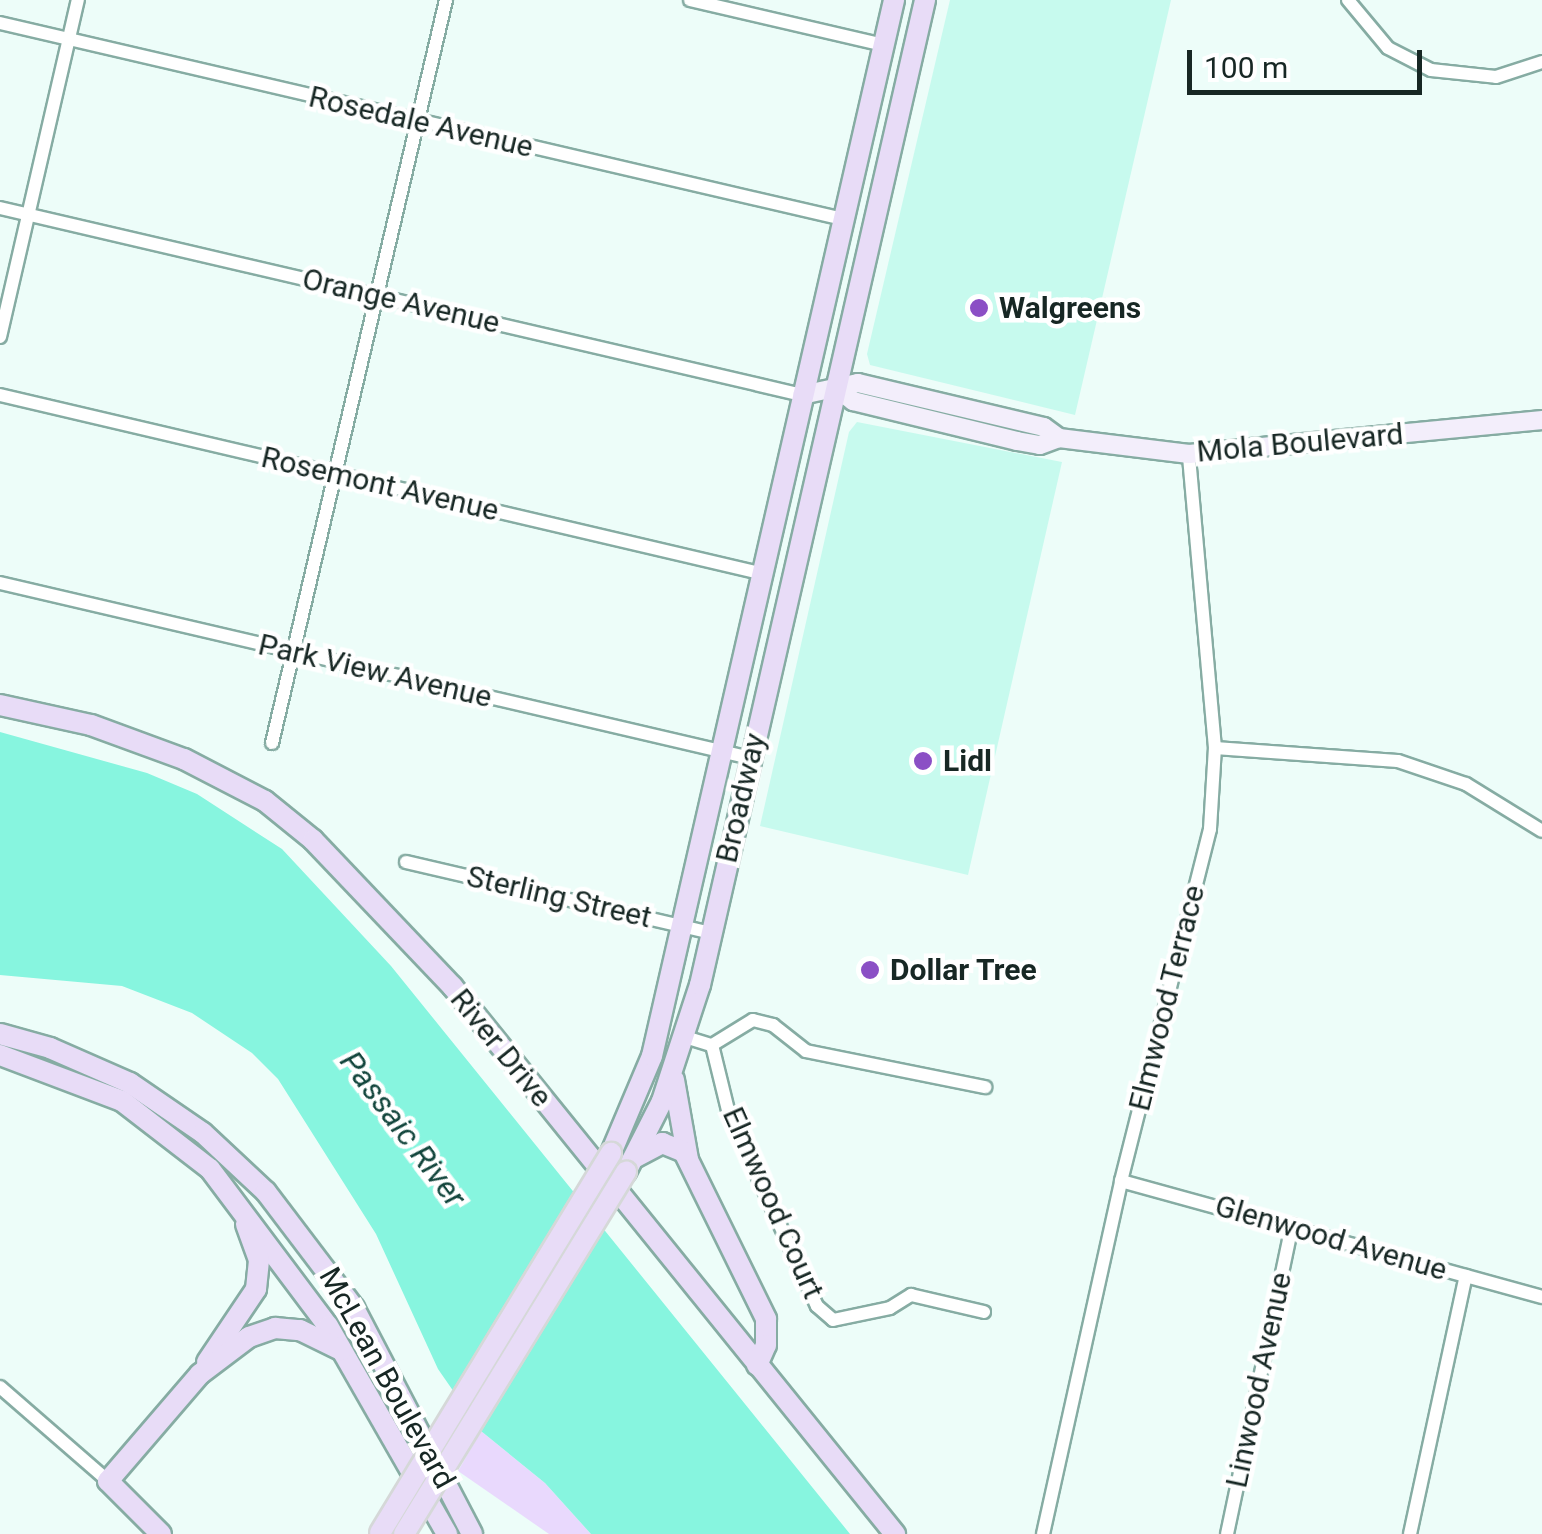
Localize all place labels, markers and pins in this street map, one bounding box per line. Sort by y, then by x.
place label: Walgreens [999,290,1141,326]
marker: Walgreens [968,297,990,319]
place label: Lidl [943,743,992,779]
marker: Lidl [912,750,934,772]
place label: Dollar Tree [890,952,1038,988]
marker: Dollar Tree [859,959,881,981]

